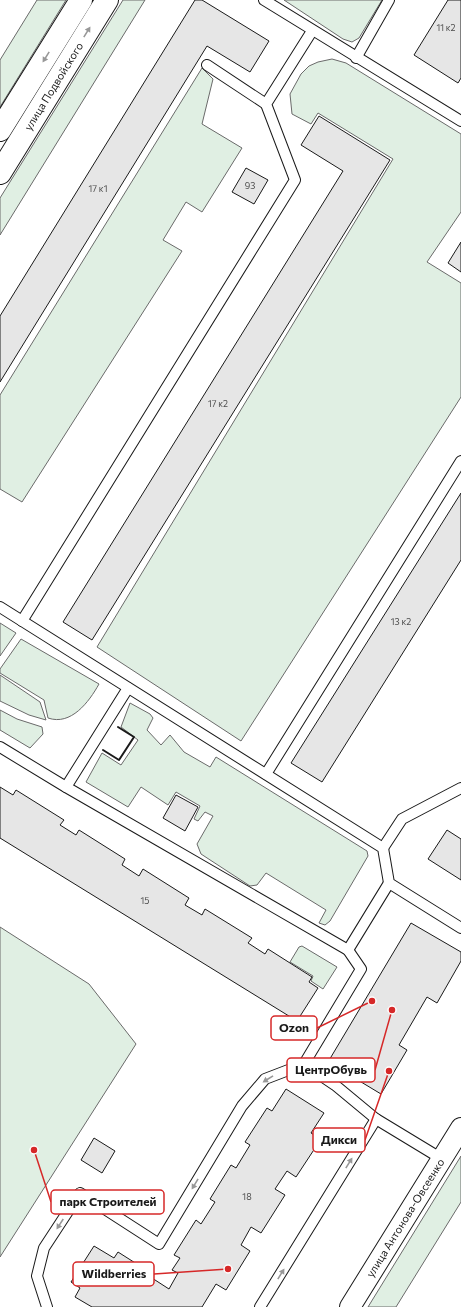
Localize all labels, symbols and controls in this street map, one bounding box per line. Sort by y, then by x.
house number: 11 к2 [436,22,456,33]
one-way arrow [83,26,90,38]
street label: улица Подвойского [21,39,86,132]
one-way arrow [42,51,49,63]
house number: 93 [245,180,255,191]
house number: 17 к1 [89,183,108,194]
house number: 17 к2 [208,398,228,409]
house number: 13 к2 [391,616,411,627]
house number: 15 [140,895,150,906]
callout: Ozon [271,1016,317,1040]
text: Ozon [279,1020,309,1034]
callout: ЦентрОбувь [287,1058,375,1082]
text: ЦентрОбувь [295,1062,367,1076]
one-way arrow [263,1075,274,1082]
callout: Дикси [313,1128,365,1152]
text: Дикси [321,1132,357,1146]
street label: улица Антонова-Овсеенко [363,1155,447,1279]
one-way arrow [345,1158,353,1168]
one-way arrow [191,1178,198,1190]
callout: парк Строителей [51,1190,164,1214]
house number: 18 [242,1191,252,1202]
text: парк Строителей [60,1194,156,1208]
one-way arrow [56,1218,64,1229]
callout: Wildberries [73,1262,154,1286]
text: Wildberries [82,1266,147,1280]
one-way arrow [277,1268,284,1280]

